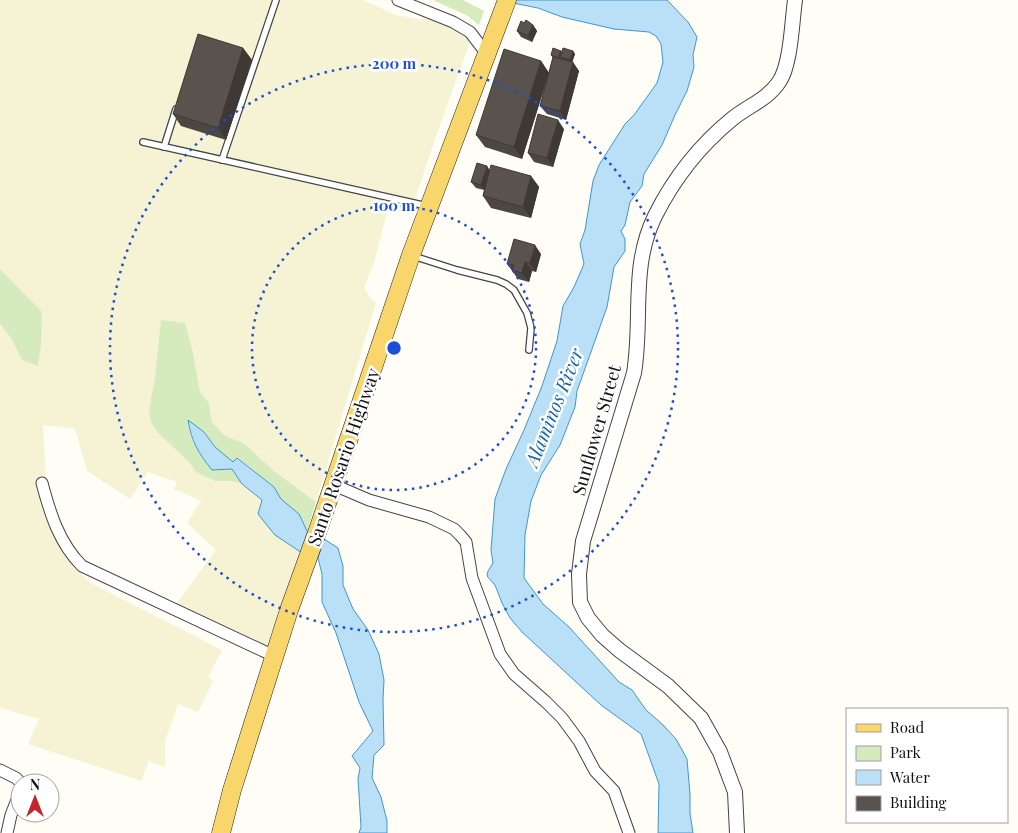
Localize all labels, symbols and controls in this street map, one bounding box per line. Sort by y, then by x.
text: 200 m [372,53,417,73]
text: 100 m [373,195,416,215]
centre of rings [385,339,403,357]
water label: Alaminos River [517,343,589,472]
street label: Sunflower Street [566,361,626,498]
street label: Santo Rosario Highway [301,365,385,549]
legend [846,708,1008,823]
text: Road [890,717,924,737]
text: Park [890,742,922,762]
text: Water [889,767,930,787]
north arrow [10,773,60,823]
text: N [30,775,40,794]
text: Building [890,792,947,812]

